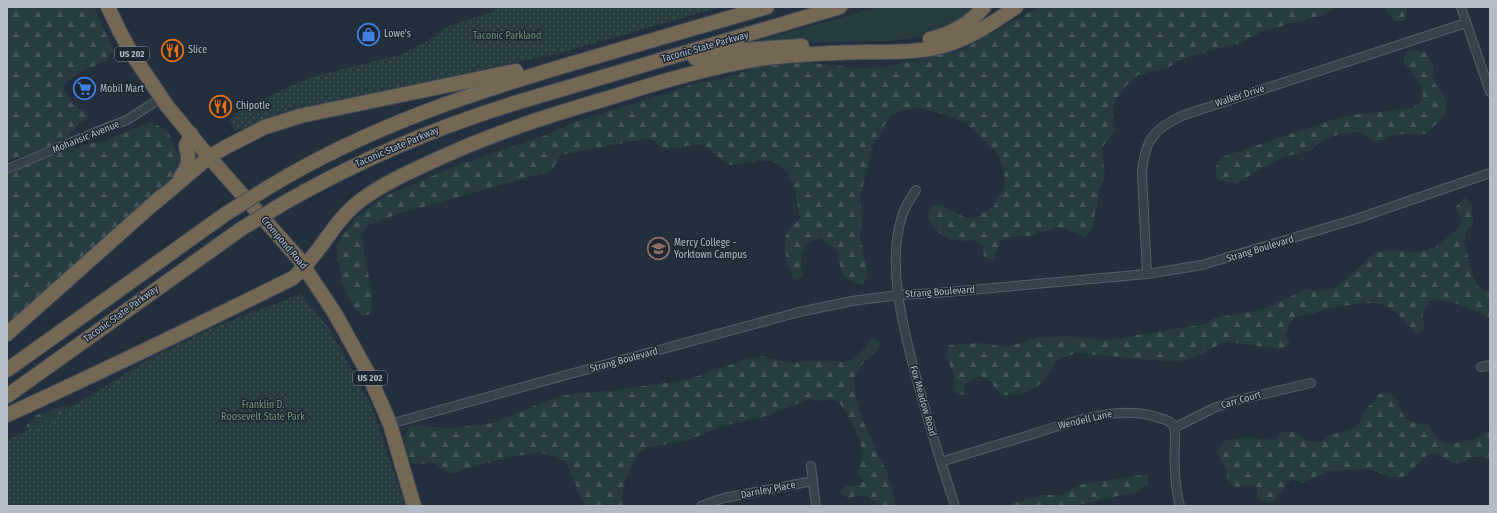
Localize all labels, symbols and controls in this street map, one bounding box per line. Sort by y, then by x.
shop icon: Lowe's [356,21,382,47]
place label: Lowe's [384,28,411,40]
street label: Taconic State Parkway [660,29,750,65]
park label: Taconic Parkland [473,30,541,42]
restaurant icon: Slice [159,37,185,63]
place label: Slice [188,44,207,56]
road number: US 202 [115,47,149,61]
supermarket icon: Mobil Mart [72,76,98,102]
street label: Walker Drive [1214,82,1266,110]
place label: Mobil Mart [100,83,145,95]
restaurant icon: Chipotle [208,93,234,119]
place label: Chipotle [236,100,270,112]
street label: Mohansic Avenue [51,118,121,156]
street label: Taconic State Parkway [353,124,441,170]
street label: Crompond Road [258,214,310,272]
street label: Strang Boulevard [1225,233,1295,265]
school or university icon: Mercy College - Yorktown Campus [645,236,671,262]
place label: Mercy College - Yorktown Campus [674,237,747,261]
street label: Taconic State Parkway [81,282,161,345]
street label: Strang Boulevard [905,284,975,300]
street label: Strang Boulevard [589,345,659,375]
street label: Fox Meadow Road [907,364,939,438]
road number: US 202 [353,371,387,385]
street label: Carr Court [1219,388,1263,411]
park label: Franklin D. Roosevelt State Park [221,399,305,423]
street label: Wendell Lane [1057,408,1113,432]
street label: Darnley Place [740,479,796,501]

